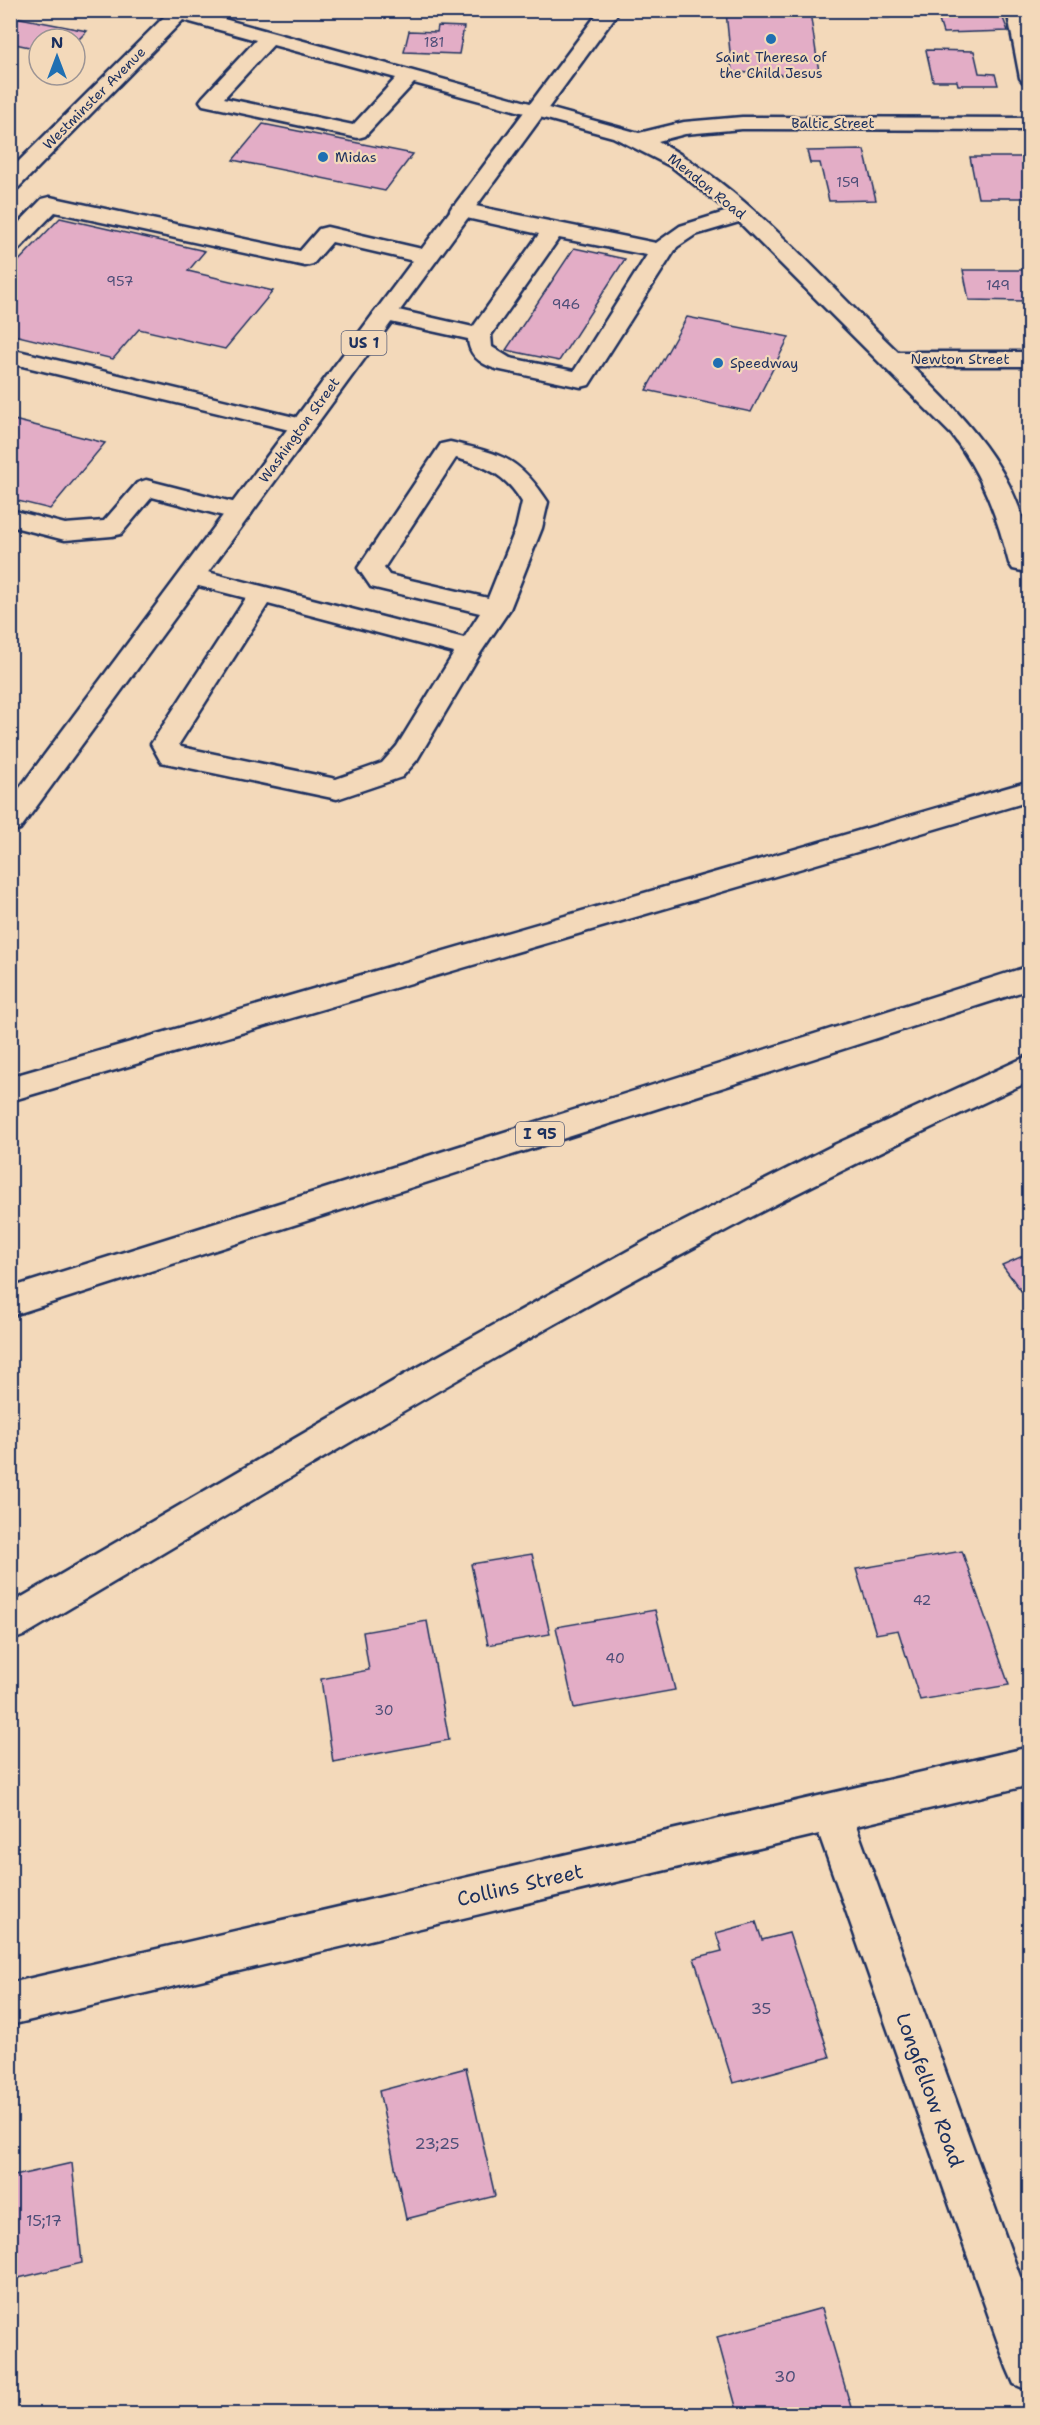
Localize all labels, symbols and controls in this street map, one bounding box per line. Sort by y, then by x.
north arrow [27,27,87,87]
text: N [51,32,63,53]
marker: Saint Theresa of the Child Jesus [764,32,778,46]
house number: 181 [424,33,444,51]
street label: Westminster Avenue [39,43,149,153]
place label: Saint Theresa of the Child Jesus [716,48,827,82]
street label: Baltic Street [791,114,875,132]
place label: Midas [335,148,377,166]
street label: Mendon Road [664,149,750,223]
marker: Midas [316,150,330,164]
house number: 159 [836,173,860,191]
house number: 957 [106,272,134,290]
house number: 149 [986,276,1010,294]
house number: 946 [552,295,580,313]
road number: US 1 [342,331,386,355]
street label: Newton Street [910,350,1010,368]
place label: Speedway [730,354,798,372]
marker: Speedway [711,356,725,370]
street label: Washington Street [255,374,343,486]
road number: I 95 [516,1122,564,1146]
house number: 42 [913,1591,931,1609]
house number: 40 [605,1649,625,1667]
house number: 30 [374,1701,394,1719]
street label: Collins Street [454,1858,586,1912]
house number: 35 [751,1998,771,2019]
street label: Longfellow Road [890,2009,970,2171]
house number: 23;25 [414,2133,460,2154]
house number: 15;17 [26,2210,62,2231]
house number: 30 [774,2366,796,2387]

